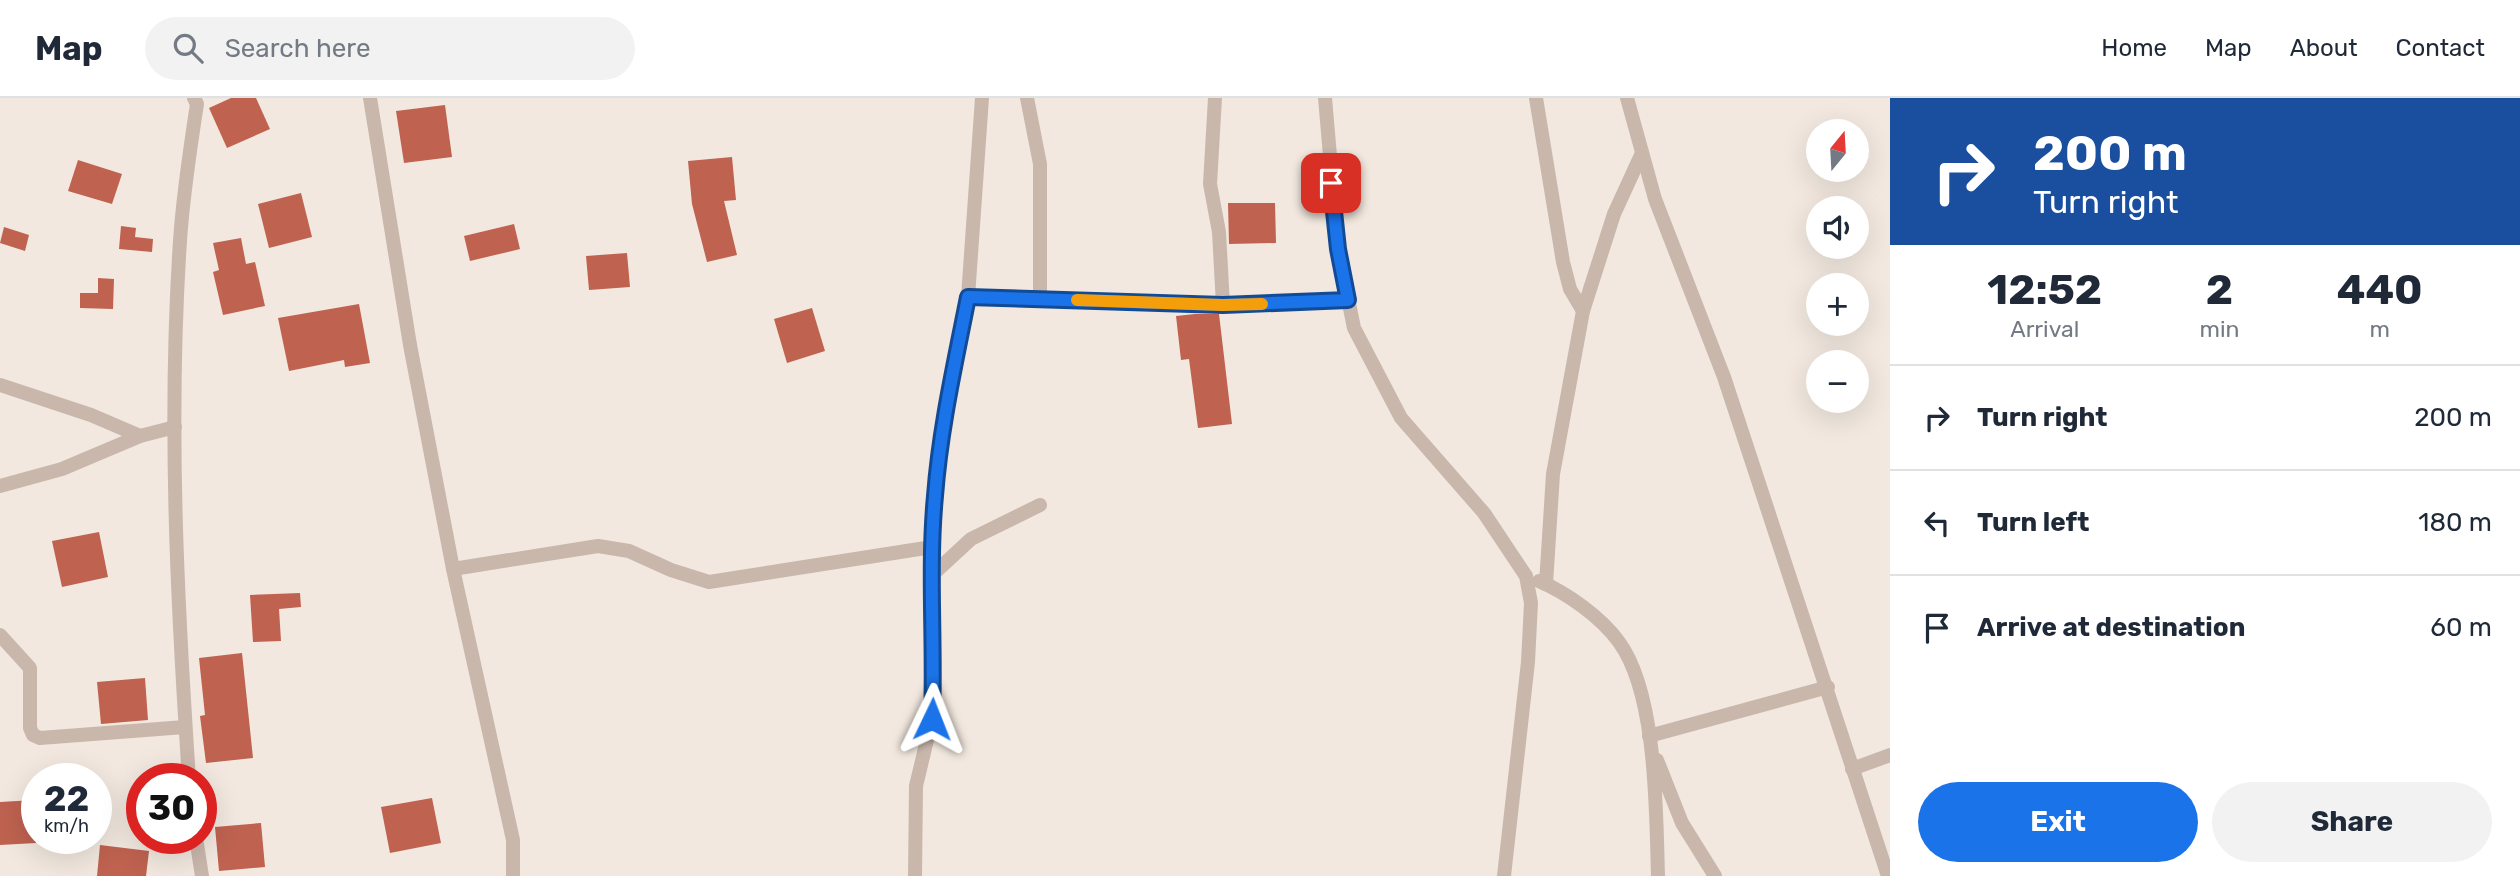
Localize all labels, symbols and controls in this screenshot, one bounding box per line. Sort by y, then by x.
search box [145,17,635,80]
text: Map [35,29,103,68]
icon: search [169,29,207,67]
text: Search here [225,33,370,64]
text: Home [2101,34,2167,62]
text: Map [2205,34,2252,62]
text: About [2290,34,2358,62]
text: Contact [2396,34,2485,62]
north arrow [1806,119,1869,182]
map controls [1806,119,1869,413]
text: 200 m [2033,124,2187,182]
icon: right [1918,126,2009,217]
pin [1301,153,1361,213]
icon: arrive [1312,164,1350,202]
text: Turn right [2033,183,2178,221]
button: sound [1806,196,1869,259]
text: 12:52 [1987,265,2102,315]
text: 2 [2206,265,2233,315]
text: 440 [2337,265,2423,315]
button: + [1806,273,1869,336]
text: Arrival [2010,315,2079,343]
text: min [2199,315,2239,343]
text: m [2369,315,2390,343]
button: − [1806,350,1869,413]
icon: right [1918,399,1956,437]
text: Turn right [1977,402,2107,433]
text: 200 m [2414,402,2492,433]
icon: left [1918,504,1956,542]
text: Turn left [1977,507,2089,538]
text: 180 m [2418,507,2492,538]
icon: arrive [1918,609,1956,647]
text: Arrive at destination [1977,612,2245,643]
text: 60 m [2430,612,2492,643]
position arrow [895,682,969,756]
speed limit sign: 30 [126,763,217,854]
text: 22 [44,778,89,820]
button: Exit [1918,782,2198,862]
button: Share [2212,782,2492,862]
text: km/h [44,815,89,837]

